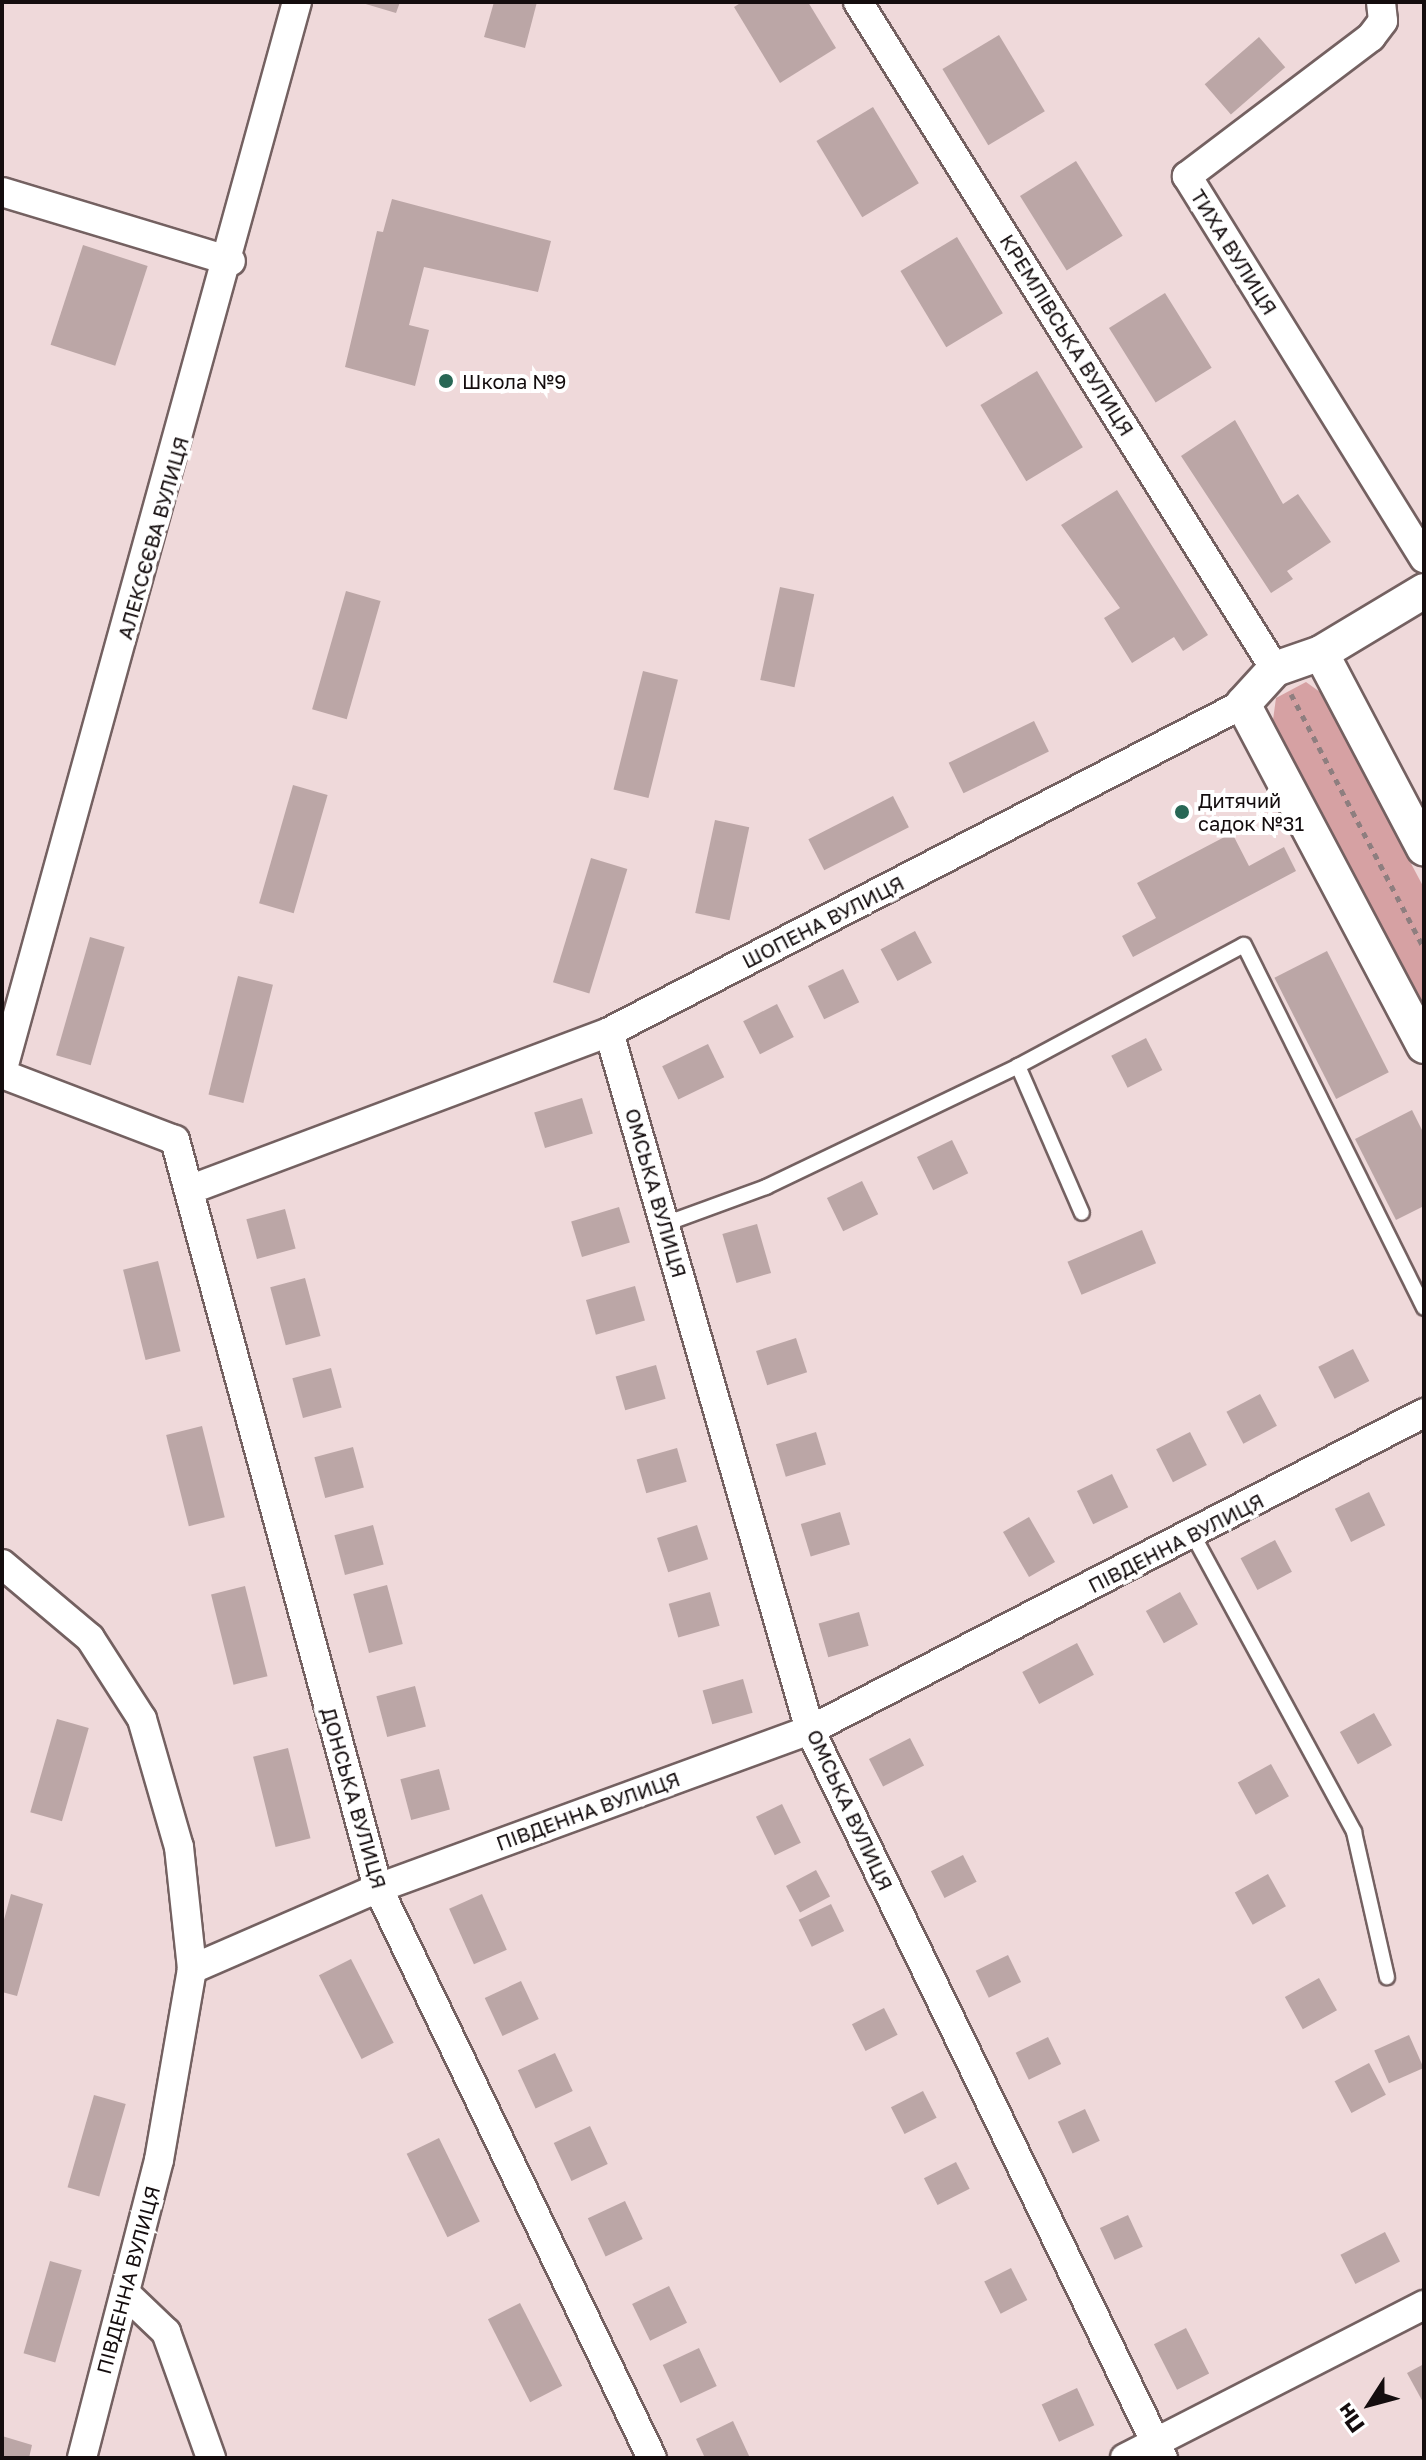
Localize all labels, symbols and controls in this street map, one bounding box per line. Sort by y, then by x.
street label: ТИХА ВУЛИЦЯ [1186,185,1282,319]
street label: КРЕМЛІВСЬКА ВУЛИЦЯ [995,230,1139,440]
place label: Школа №9 [462,369,566,393]
marker: Школа №9 [437,372,455,390]
street label: АЛЕКСЄЄВА ВУЛИЦЯ [113,434,193,642]
place label: Дитячий садок №31 [1198,788,1304,835]
marker: Дитячий садок №31 [1173,803,1191,821]
street label: ШОПЕНА ВУЛИЦЯ [738,871,908,973]
street label: ОМСЬКА ВУЛИЦЯ [620,1106,692,1280]
street label: ПІВДЕННА ВУЛИЦЯ [1084,1488,1268,1598]
street label: ДОНСЬКА ВУЛИЦЯ [317,1705,391,1891]
street label: ОМСЬКА ВУЛИЦЯ [802,1726,898,1894]
street label: ПІВДЕННА ВУЛИЦЯ [493,1767,683,1855]
street label: ПІВДЕННА ВУЛИЦЯ [91,2183,165,2377]
north arrow [1330,2364,1410,2444]
text: Пн [1330,2398,1370,2438]

